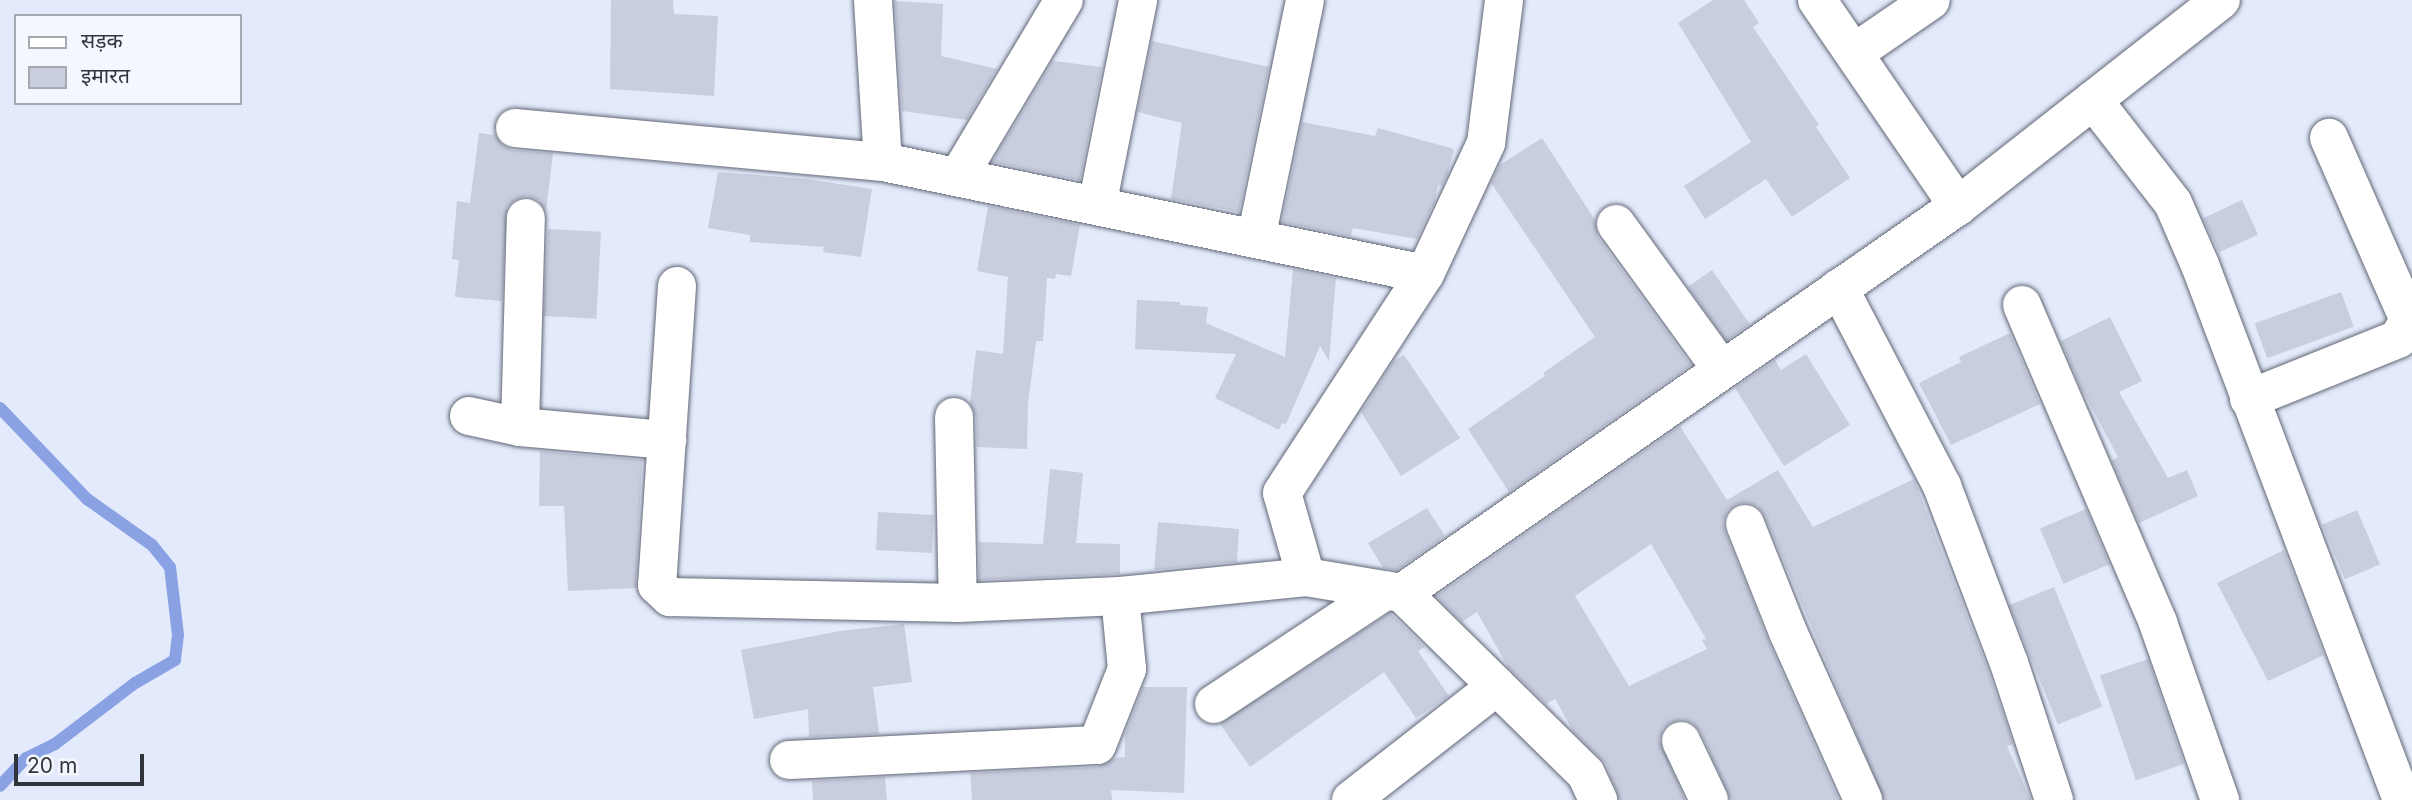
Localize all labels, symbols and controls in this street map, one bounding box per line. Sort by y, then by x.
legend [14,14,242,105]
text: सड़क [81,28,123,53]
text: इमारत [81,63,130,88]
scale bar [18,740,147,784]
text: 20 m [27,753,77,778]

